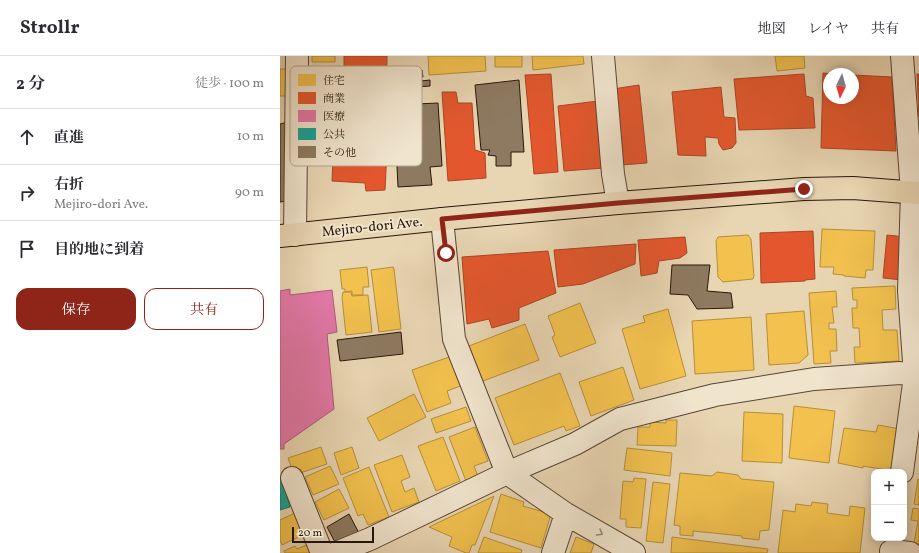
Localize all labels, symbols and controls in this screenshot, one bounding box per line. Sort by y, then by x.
text: Strollr [20,15,80,41]
text: 地図 [758,20,786,39]
text: レイヤ [808,20,849,39]
text: 共有 [871,20,899,39]
legend [290,66,422,166]
north arrow [823,68,859,104]
text: 2 分 [16,73,45,96]
text: 住宅 [323,74,345,89]
text: 徒歩 · 100 m [195,75,264,93]
text: 商業 [323,92,345,107]
text: 医療 [323,110,345,125]
icon: ahead [16,126,38,148]
text: 直進 [54,128,84,149]
text: 10 m [237,128,264,146]
text: 公共 [323,128,345,143]
text: その他 [323,146,356,161]
text: 右折 [54,175,84,196]
route end [795,180,813,198]
icon: right [16,182,38,204]
text: 90 m [235,184,264,202]
text: Mejiro-dori Ave. [54,196,148,214]
street label: Mejiro-dori Ave. [321,213,423,242]
icon: arrive [16,238,38,260]
text: 目的地に到着 [54,240,144,261]
route start [437,244,455,262]
button: 保存 [16,288,136,330]
button: 共有 [144,288,264,330]
map controls [871,469,907,541]
button: + [871,469,907,505]
button: − [871,505,907,541]
scale bar [292,525,374,544]
text: 20 m [298,526,322,541]
one-way arrow [595,529,603,536]

